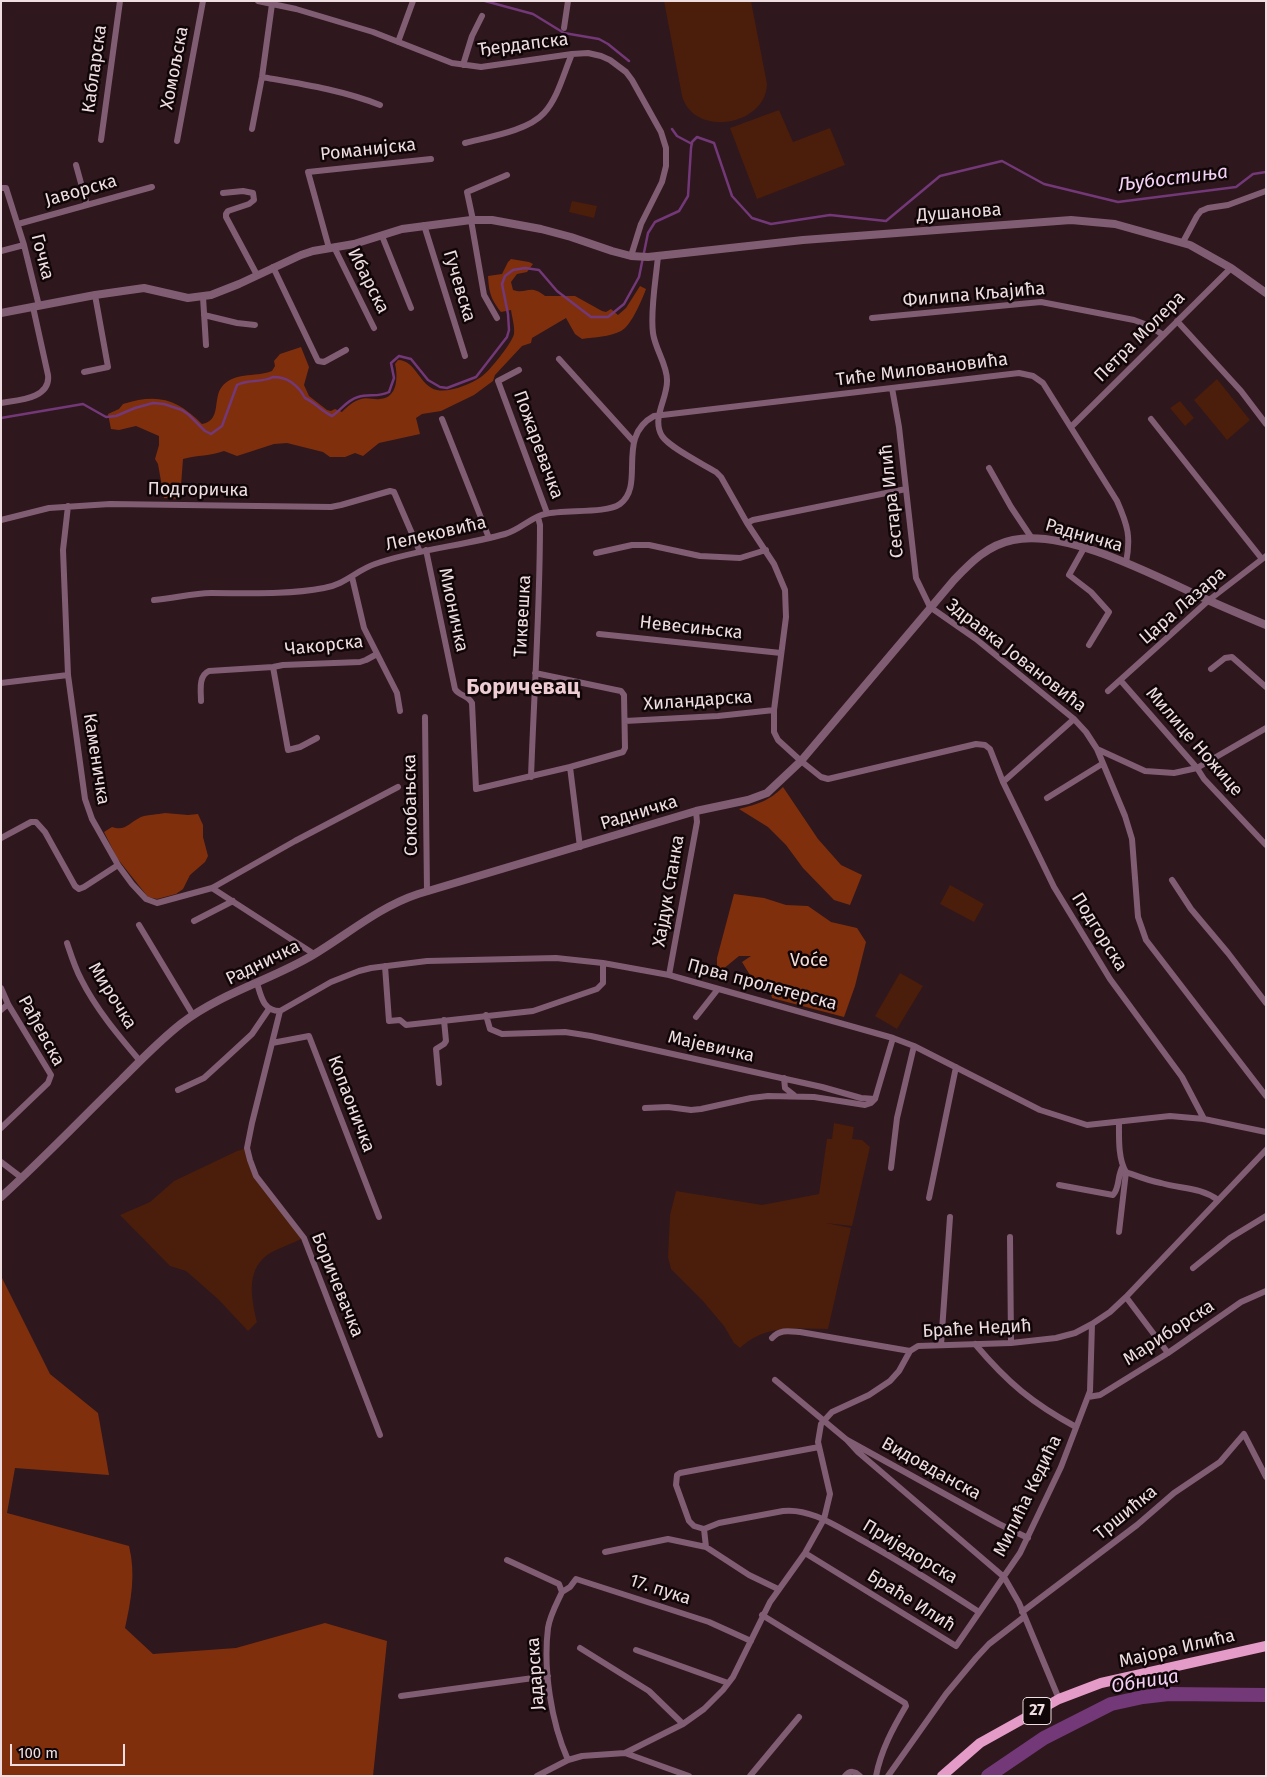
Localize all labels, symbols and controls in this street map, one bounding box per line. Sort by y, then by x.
street label: Кабларска [78,24,112,114]
street label: Хомољска [156,25,194,111]
street label: Ђердапска [476,29,570,61]
street label: Романијска [319,134,417,166]
water label: Љубостиња [1117,161,1229,197]
street label: Јаворска [42,170,120,212]
street label: Душанова [916,199,1002,227]
street label: Гочка [26,232,58,282]
street label: Ибарска [342,245,394,317]
street label: Гучевска [438,248,480,324]
street label: Филипа Кљајића [902,278,1046,312]
street label: Петра Молера [1090,287,1190,387]
street label: Тиће Миловановића [835,349,1009,391]
street label: Пожаревачка [508,388,568,502]
street label: Сестара Илић [875,443,909,559]
street label: Подгоричка [148,478,248,502]
street label: Лелековића [384,512,488,556]
street label: Радничка [1043,515,1125,557]
street label: Цара Лазара [1135,563,1231,649]
street label: Мионичка [434,566,472,654]
street label: Тиквешка [510,574,536,658]
street label: Здравка Јовановића [942,595,1090,717]
street label: Невесињска [638,612,744,644]
street label: Чакорска [284,631,364,661]
district label: Боричевац [466,675,580,701]
street label: Милице Ножице [1141,683,1247,801]
street label: Хиландарска [643,686,753,716]
street label: Каменичка [78,712,114,806]
street label: Сокобањска [399,754,423,856]
street label: Радничка [598,791,680,835]
street label: Хајдук Станка [649,833,689,949]
street label: Подгорска [1066,889,1132,975]
street label: Радничка [223,936,303,990]
park label: Voće [790,950,828,972]
street label: Прва пролетерска [685,955,839,1015]
street label: Мирочка [83,959,141,1033]
street label: Рађевска [13,992,69,1070]
street label: Мајевичка [666,1027,756,1067]
street label: Копаоничка [323,1052,379,1156]
street label: Боричевачка [306,1230,368,1340]
street label: Мариборска [1119,1296,1219,1370]
street label: Браће Недић [922,1315,1032,1343]
street label: Милића Кедића [989,1432,1067,1560]
street label: Видовданска [878,1433,984,1505]
street label: Тршићка [1090,1481,1162,1545]
street label: Приједорска [859,1515,961,1589]
street label: Браће Илић [863,1565,959,1637]
street label: 17. пука [627,1570,693,1610]
street label: Мајора Илића [1117,1625,1237,1673]
street label: Јадарска [523,1637,549,1711]
water label: Обница [1110,1665,1180,1699]
road number: 27 [1023,1698,1051,1724]
scale bar [12,1734,128,1766]
text: 100 m [18,1744,58,1762]

